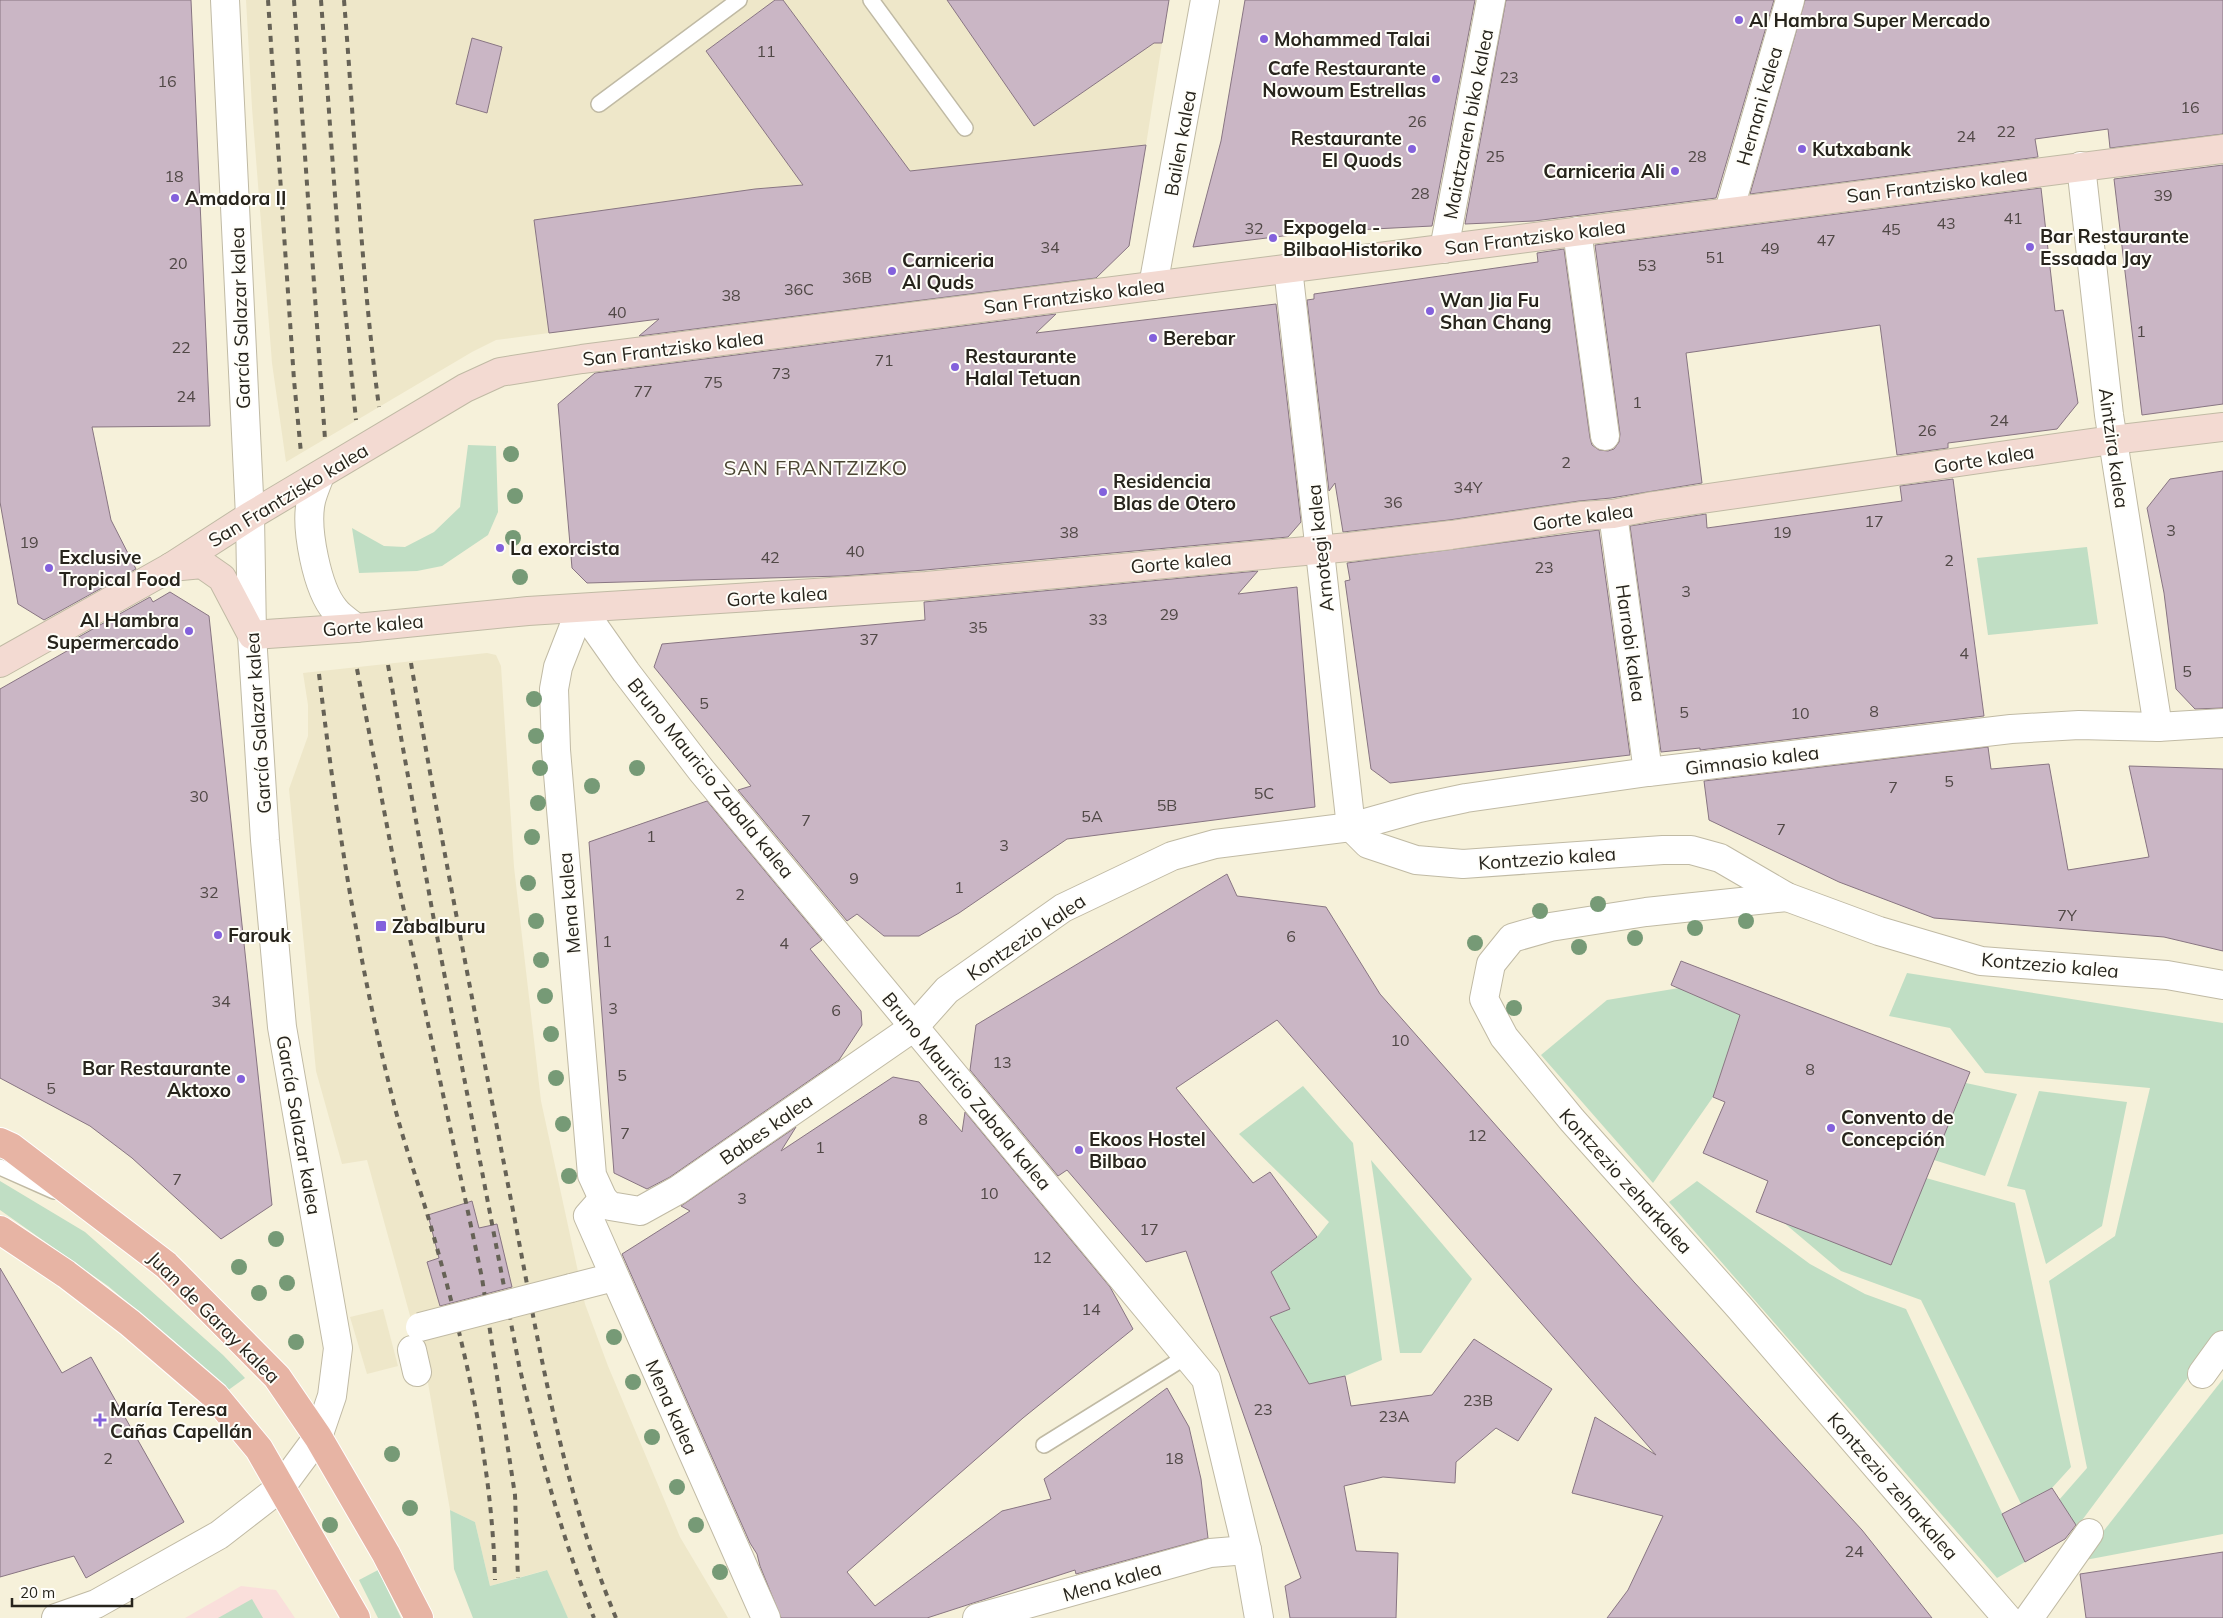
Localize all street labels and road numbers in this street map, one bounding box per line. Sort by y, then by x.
street label: Maiatzaren biko kalea [1438,27,1498,221]
street label: Hernani kalea [1731,44,1787,168]
street label: Bailen kalea [1159,88,1201,198]
street label: San Frantzisko kalea [1845,162,2029,208]
street label: San Frantzisko kalea [1443,214,1627,260]
street label: García Salazar kalea [225,227,255,409]
street label: San Frantzisko kalea [982,273,1166,319]
street label: San Frantzisko kalea [581,325,765,371]
street label: Aintzira kalea [2094,386,2134,510]
street label: San Frantzisko kalea [204,438,372,552]
street label: Gorte kalea [1932,439,2036,479]
street label: Arnotegi kalea [1301,483,1339,613]
street label: Gorte kalea [1531,498,1635,536]
street label: Gorte kalea [1129,546,1233,578]
street label: Gorte kalea [726,580,828,612]
street label: Harrobi kalea [1611,583,1651,703]
street label: Gorte kalea [321,609,425,641]
street label: García Salazar kalea [240,631,276,815]
street label: Bruno Mauricio Zabala kalea [623,673,799,883]
street label: Gimnasio kalea [1684,740,1820,780]
street label: Kontzezio kalea [1477,841,1617,875]
street label: Mena kalea [553,851,585,955]
street label: Kontzezio kalea [962,888,1090,986]
street label: Kontzezio kalea [1980,947,2120,983]
street label: Bruno Mauricio Zabala kalea [877,987,1057,1195]
street label: García Salazar kalea [271,1033,327,1217]
street label: Babes kalea [715,1088,817,1170]
street label: Kontzezio zeharkalea [1554,1103,1698,1259]
street label: Juan de Garay kalea [143,1246,285,1388]
street label: Mena kalea [640,1356,704,1458]
street label: Kontzezio zeharkalea [1822,1407,1964,1565]
street label: Mena kalea [1060,1555,1164,1607]

